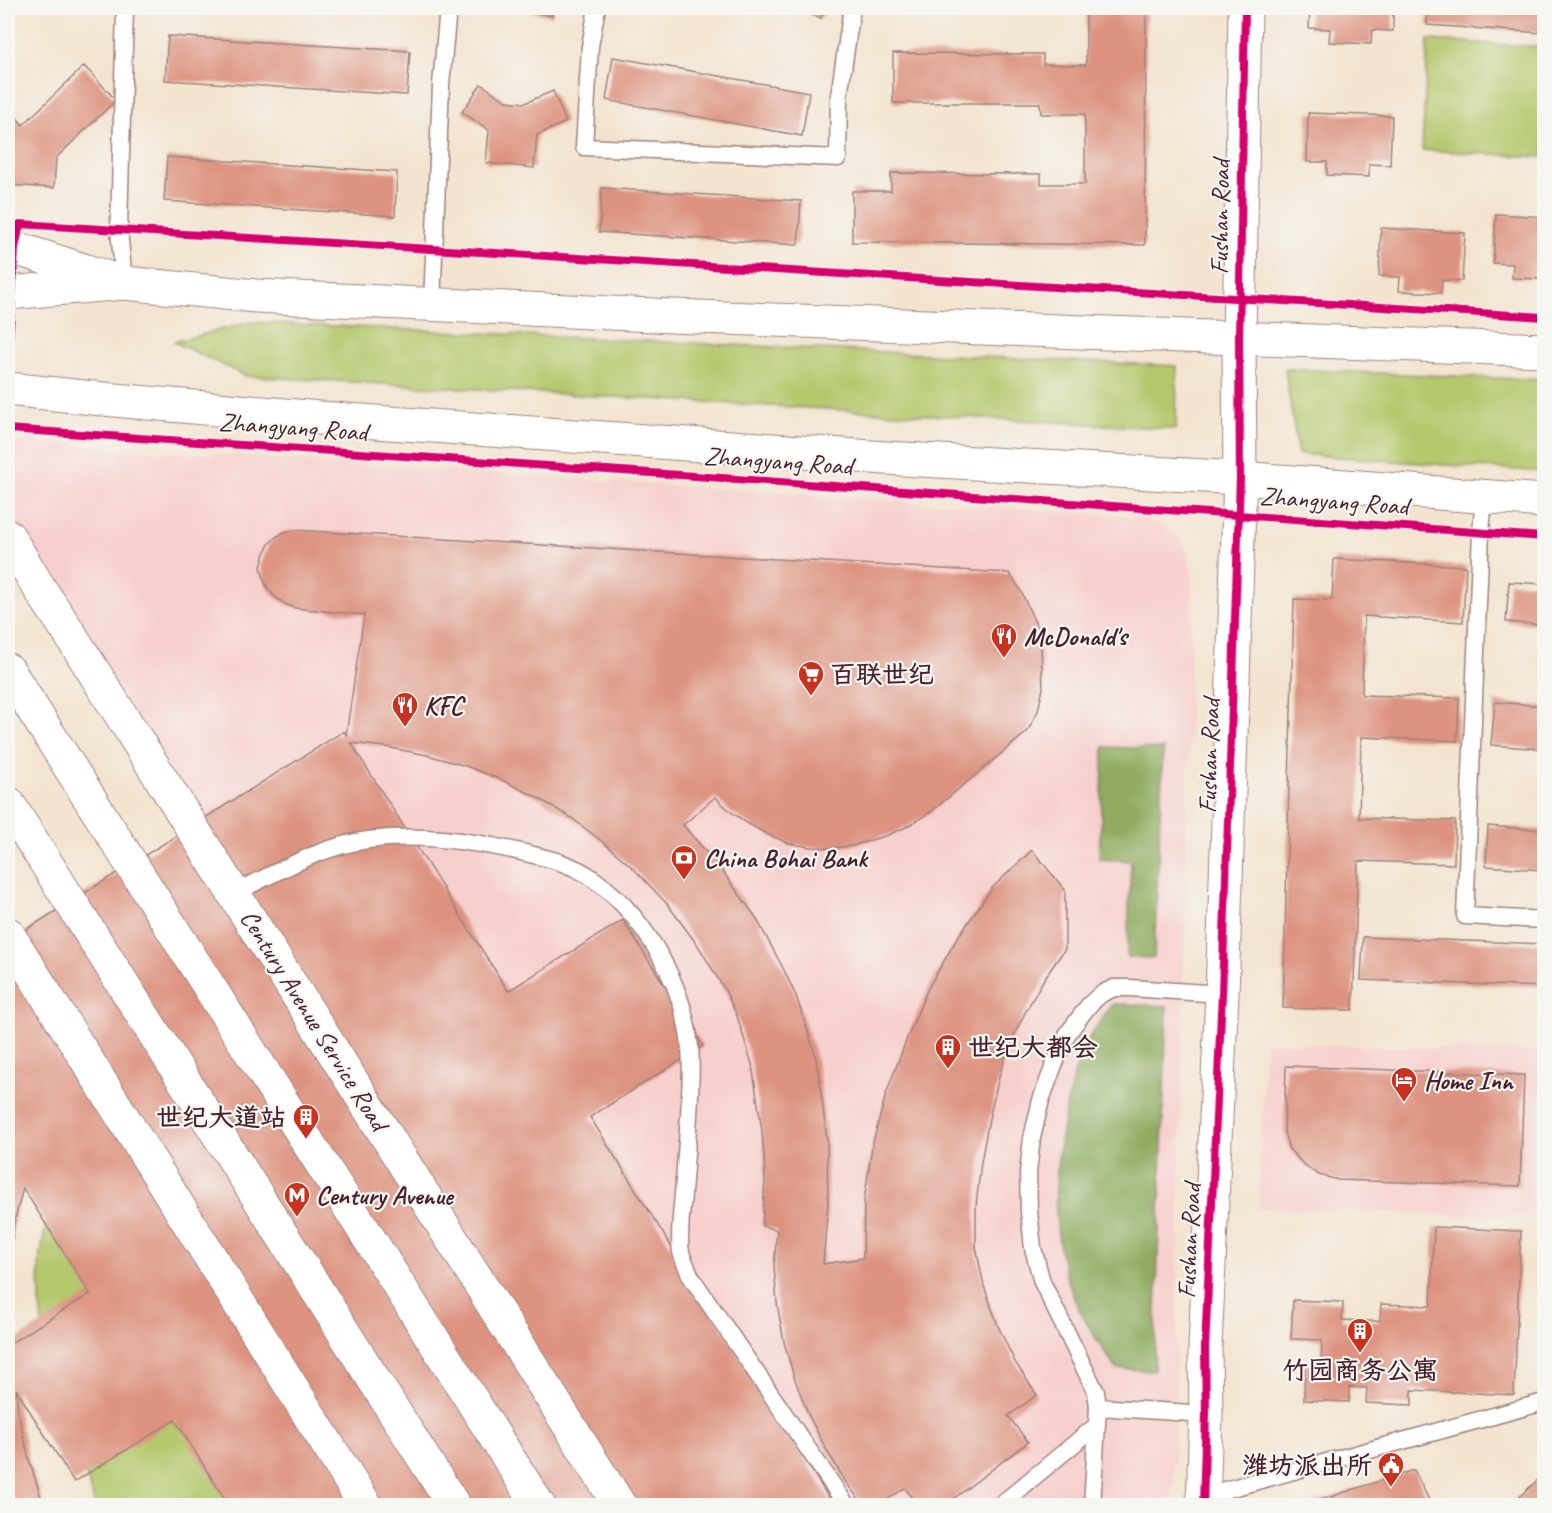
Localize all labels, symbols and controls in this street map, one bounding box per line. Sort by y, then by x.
street label: Fushan Road [1203,156,1238,275]
street label: Zhangyang Road [218,405,372,449]
street label: Zhangyang Road [703,439,857,483]
street label: Zhangyang Road [1259,479,1413,523]
place label: McDonald's [1024,620,1130,653]
restaurant icon: McDonald's [989,621,1019,659]
place label: 百联世纪 [830,658,934,691]
supermarket icon: 百联世纪 [796,659,826,697]
place label: KFC [424,689,466,722]
restaurant icon: KFC [390,690,420,728]
street label: Fushan Road [1191,694,1228,814]
place label: China Bohai Bank [704,842,869,875]
bank icon: China Bohai Bank [669,843,699,881]
street label: Century Avenue Service Road [233,903,397,1140]
place label: 世纪大都会 [968,1031,1098,1064]
building icon: 世纪大都会 [933,1032,963,1070]
place label: Home Inn [1424,1064,1515,1097]
hotel icon: Home Inn [1389,1065,1419,1103]
place label: 世纪大道站 [156,1101,286,1134]
building icon: 世纪大道站 [291,1102,321,1140]
place label: Century Avenue [316,1179,455,1212]
street label: Fushan Road [1170,1179,1209,1299]
metro station icon: Century Avenue [282,1180,312,1218]
building icon: 竹园商务公寓 [1345,1316,1375,1354]
place label: 竹园商务公寓 [1282,1354,1438,1387]
place label: 潍坊派出所 [1242,1449,1372,1482]
public building icon: 潍坊派出所 [1376,1450,1406,1488]

